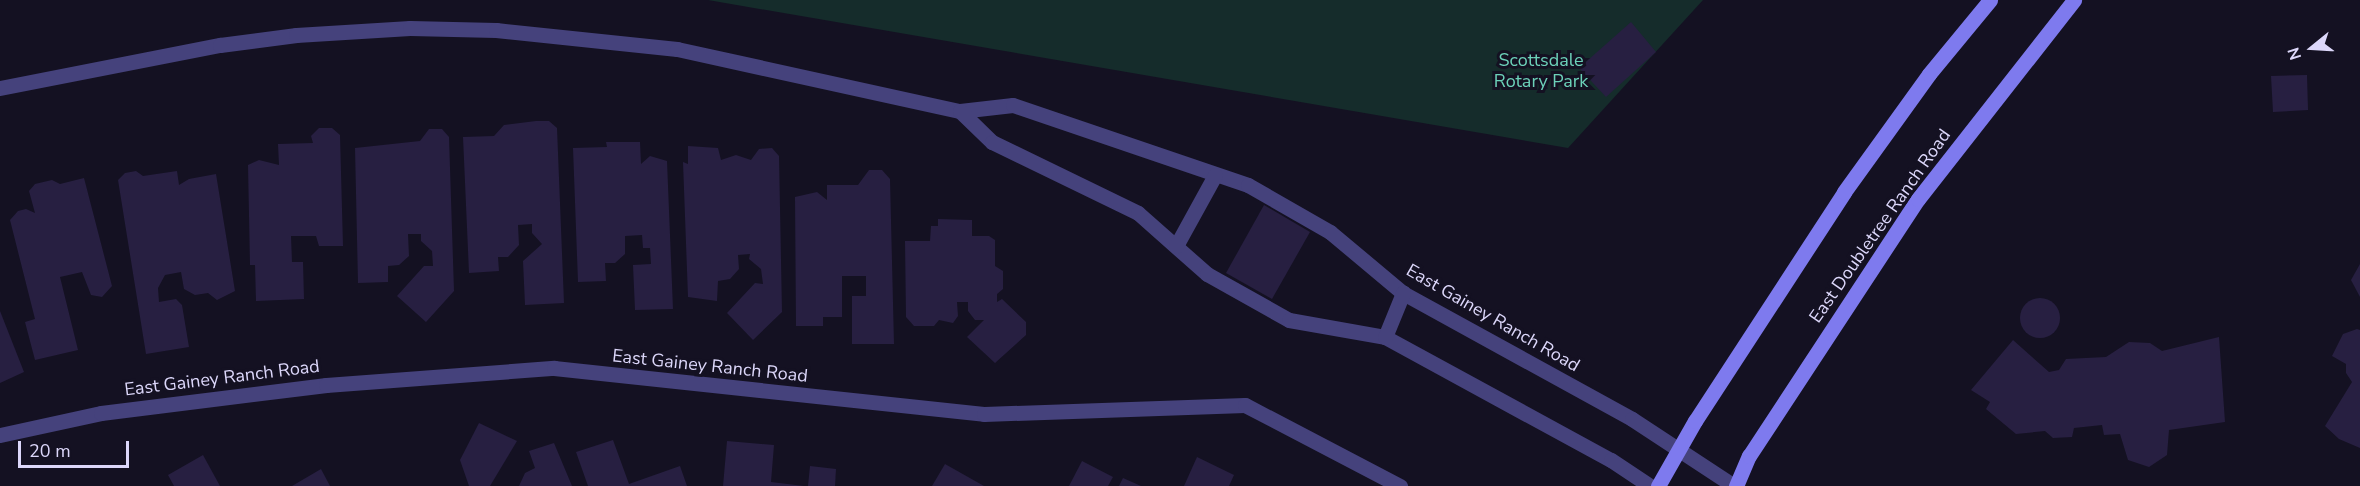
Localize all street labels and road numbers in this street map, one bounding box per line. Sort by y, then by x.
street label: East Doubletree Ranch Road [1805,125,1955,327]
street label: East Gainey Ranch Road [1402,260,1584,376]
street label: East Gainey Ranch Road [611,345,809,387]
street label: East Gainey Ranch Road [123,355,321,401]

